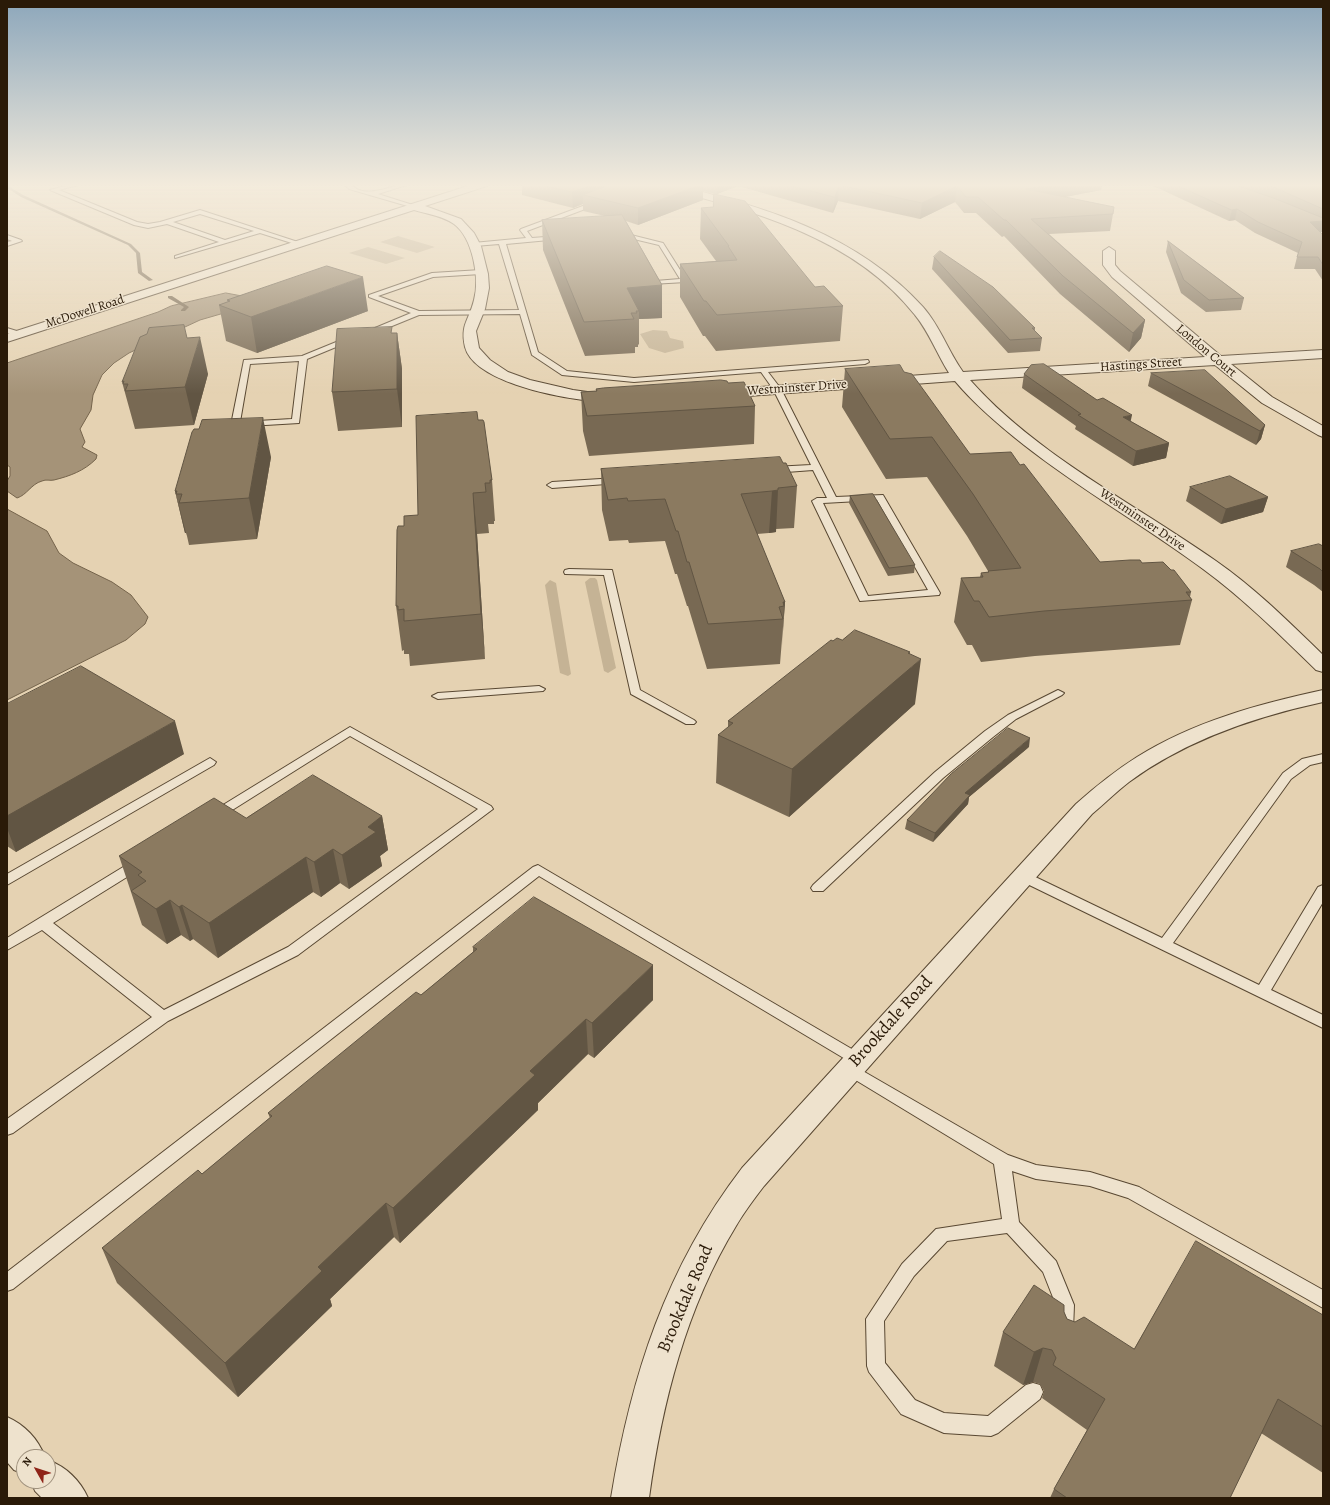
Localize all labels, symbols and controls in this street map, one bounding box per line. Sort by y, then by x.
street label: McDowell Road [44,292,126,332]
street label: London Court [1173,321,1239,381]
street label: Hastings Street [1099,354,1183,376]
street label: Westminster Drive [746,377,848,399]
street label: Westminster Drive [1096,486,1188,554]
street label: Brookdale Road [844,972,938,1072]
street label: Brookdale Road [654,1242,718,1356]
north arrow [16,1449,56,1489]
text: N [19,1454,35,1470]

